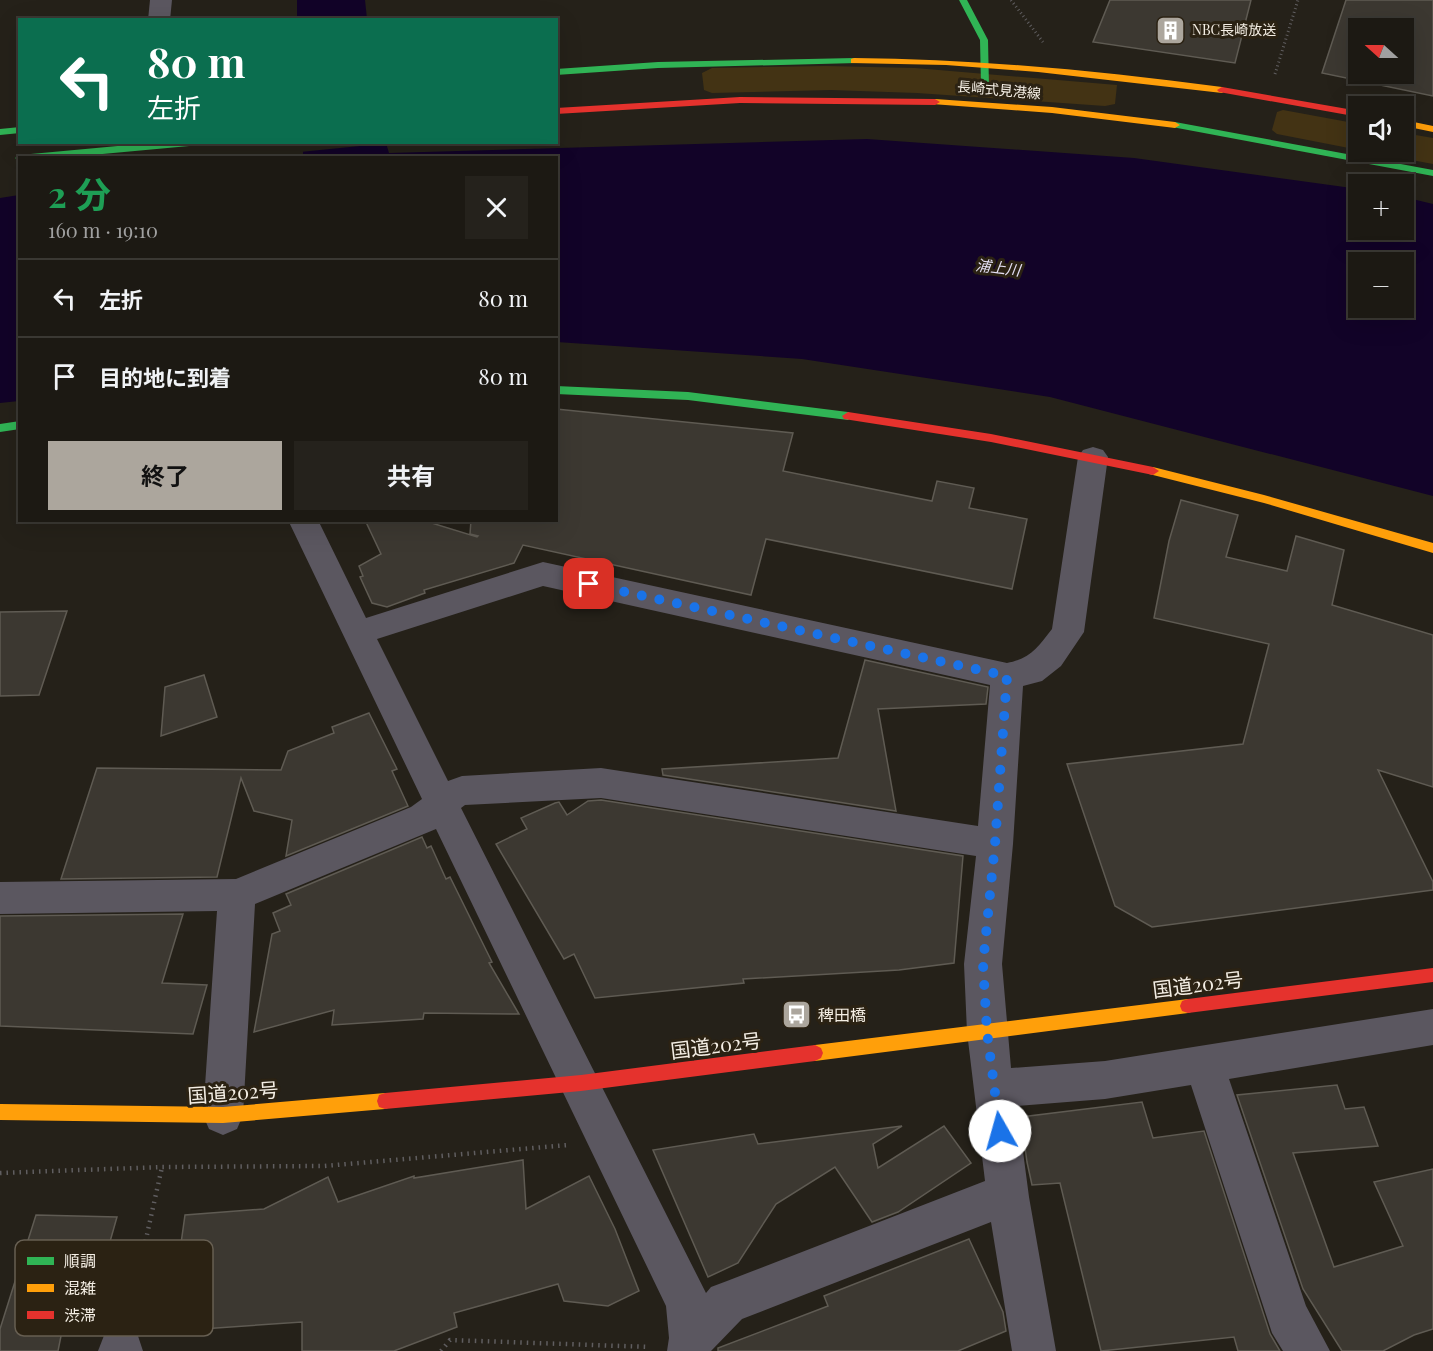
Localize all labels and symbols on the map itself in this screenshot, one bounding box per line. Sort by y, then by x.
building icon: NBC長崎放送 [1155,14,1187,46]
north arrow [1348,18,1414,84]
place label: NBC長崎放送 [1192,20,1276,39]
street label: 長崎式見港線 [956,76,1042,103]
water label: 浦上川 [975,254,1024,280]
pin [563,558,614,609]
street label: 国道202号 [1151,965,1245,1002]
bus stop icon: 稗田橋 [781,999,813,1031]
place label: 稗田橋 [818,1004,866,1025]
street label: 国道202号 [669,1026,763,1063]
street label: 国道202号 [186,1075,279,1108]
position arrow [968,1099,1032,1163]
legend [15,1240,213,1336]
text: 順調 [64,1250,96,1271]
text: 混雑 [64,1277,96,1298]
text: 渋滞 [64,1304,96,1325]

